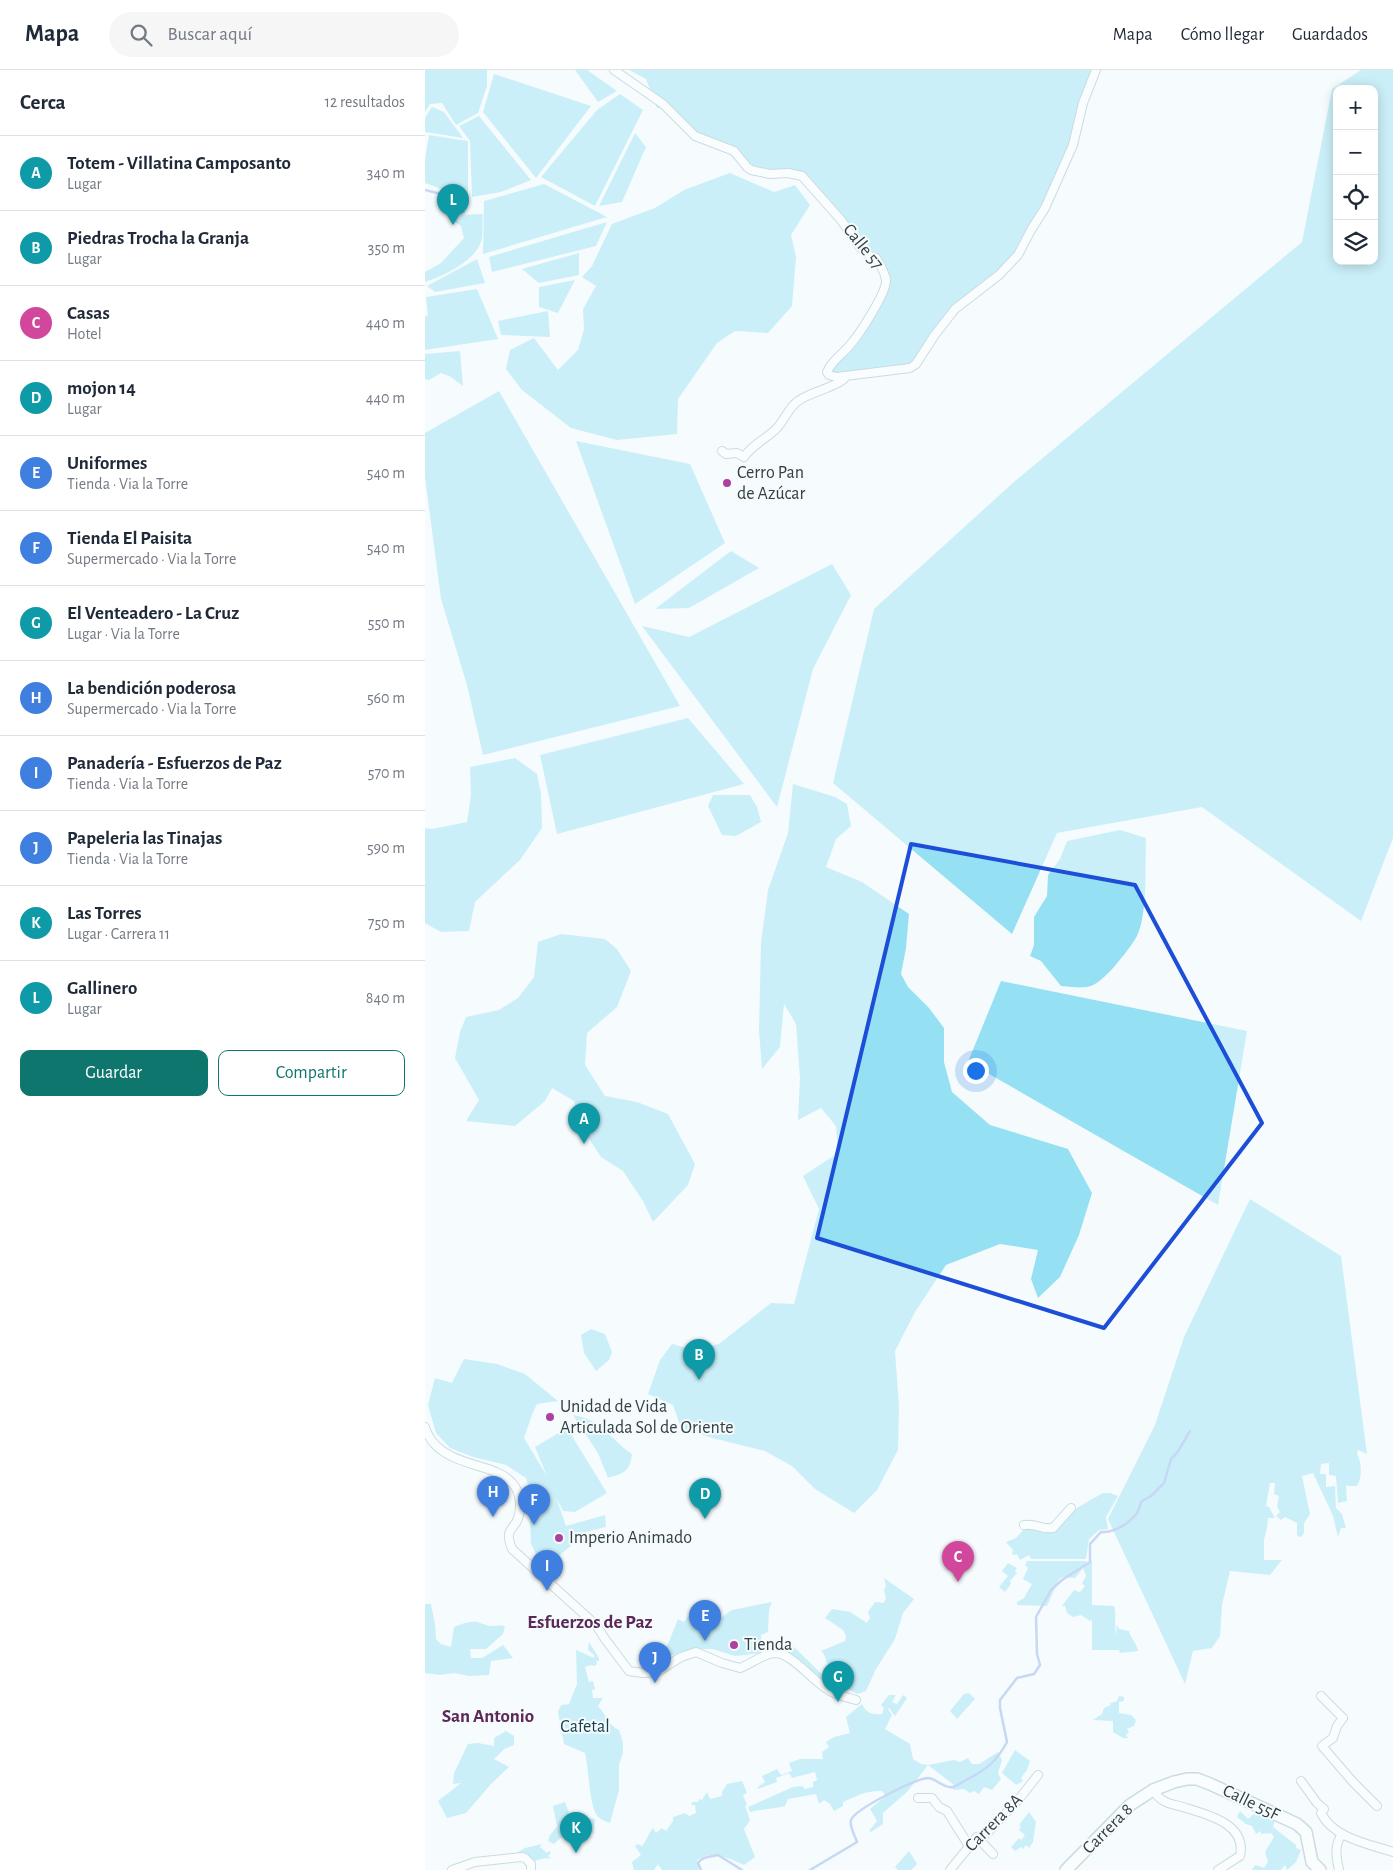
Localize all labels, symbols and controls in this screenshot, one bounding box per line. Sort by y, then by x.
search box [109,12,459,57]
icon: search [127,21,155,49]
text: Mapa [25,22,79,46]
text: Buscar aquí [167,25,252,44]
text: Mapa [1113,26,1153,44]
text: Cómo llegar [1181,26,1264,44]
text: Guardados [1292,26,1368,44]
map controls [1333,85,1378,265]
button: + [1333,85,1378,130]
text: Cerca [20,92,66,113]
text: 12 resultados [324,94,405,110]
button: − [1333,130,1378,175]
text: Totem - Villatina Camposanto [67,154,291,173]
text: A [31,165,41,181]
text: 340 m [367,165,405,181]
button: locate [1333,175,1378,220]
text: Lugar [67,176,102,192]
pin: L [437,184,469,225]
button: layers [1333,220,1378,265]
street label: Calle 57 [839,221,887,273]
text: Piedras Trocha la Granja [67,229,249,248]
text: B [31,240,41,256]
text: 350 m [368,240,405,256]
text: Lugar [67,251,102,267]
text: Casas [67,304,110,323]
text: C [32,315,40,331]
text: 440 m [366,315,405,331]
text: Hotel [67,326,102,342]
text: mojon 14 [67,379,136,398]
text: D [31,390,41,406]
text: 440 m [366,390,405,406]
text: Lugar [67,401,102,417]
text: Uniformes [67,454,147,473]
place label: Cerro Pan de Azúcar [737,464,805,503]
text: E [32,465,40,481]
text: 540 m [367,465,405,481]
text: Tienda · Via la Torre [67,476,188,492]
marker: Cerro Pan de Azúcar [721,477,733,489]
text: Tienda El Paisita [67,529,192,548]
text: F [32,540,40,556]
text: 540 m [367,540,405,556]
text: Supermercado · Via la Torre [67,551,236,567]
text: El Venteadero - La Cruz [67,604,239,623]
text: G [31,615,41,631]
text: 550 m [368,615,405,631]
text: Lugar · Via la Torre [67,626,180,642]
text: La bendición poderosa [67,679,236,698]
text: H [30,690,42,706]
text: 560 m [367,690,405,706]
text: Supermercado · Via la Torre [67,701,236,717]
text: Panadería - Esfuerzos de Paz [67,754,282,773]
text: I [34,765,38,781]
text: 570 m [368,765,405,781]
text: Tienda · Via la Torre [67,776,188,792]
text: Papeleria las Tinajas [67,829,222,848]
text: J [33,840,39,856]
text: 590 m [367,840,405,856]
text: Tienda · Via la Torre [67,851,188,867]
text: Las Torres [67,904,142,923]
text: K [31,915,41,931]
text: 750 m [368,915,405,931]
text: Lugar · Carrera 11 [67,926,170,942]
text: Gallinero [67,979,137,998]
text: L [33,990,39,1006]
text: 840 m [366,990,405,1006]
text: Lugar [67,1001,102,1017]
button: Guardar [20,1050,208,1096]
button: Compartir [218,1050,405,1096]
your location [963,1058,989,1084]
pin: A [568,1103,600,1144]
pin: B [683,1339,715,1380]
place label: Unidad de Vida Articulada Sol de Oriente [560,1398,734,1437]
marker: Unidad de Vida Articulada Sol de Oriente [544,1411,556,1423]
pin: H [477,1476,509,1517]
pin: D [689,1478,721,1519]
pin: F [518,1484,550,1525]
place label: Imperio Animado [569,1529,692,1547]
marker: Imperio Animado [553,1532,565,1544]
pin: C [942,1541,974,1582]
pin: I [531,1550,563,1591]
pin: E [689,1600,721,1641]
district label: Esfuerzos de Paz [527,1613,653,1632]
place label: Tienda [744,1636,792,1654]
marker: Tienda [728,1639,740,1651]
pin: J [639,1642,671,1683]
pin: G [822,1661,854,1702]
district label: San Antonio [442,1707,534,1726]
park label: Cafetal [560,1718,610,1736]
street label: Calle 55F [1220,1782,1282,1824]
street label: Carrera 8A [962,1790,1027,1855]
street label: Carrera 8 [1079,1800,1137,1858]
pin: K [560,1812,592,1853]

